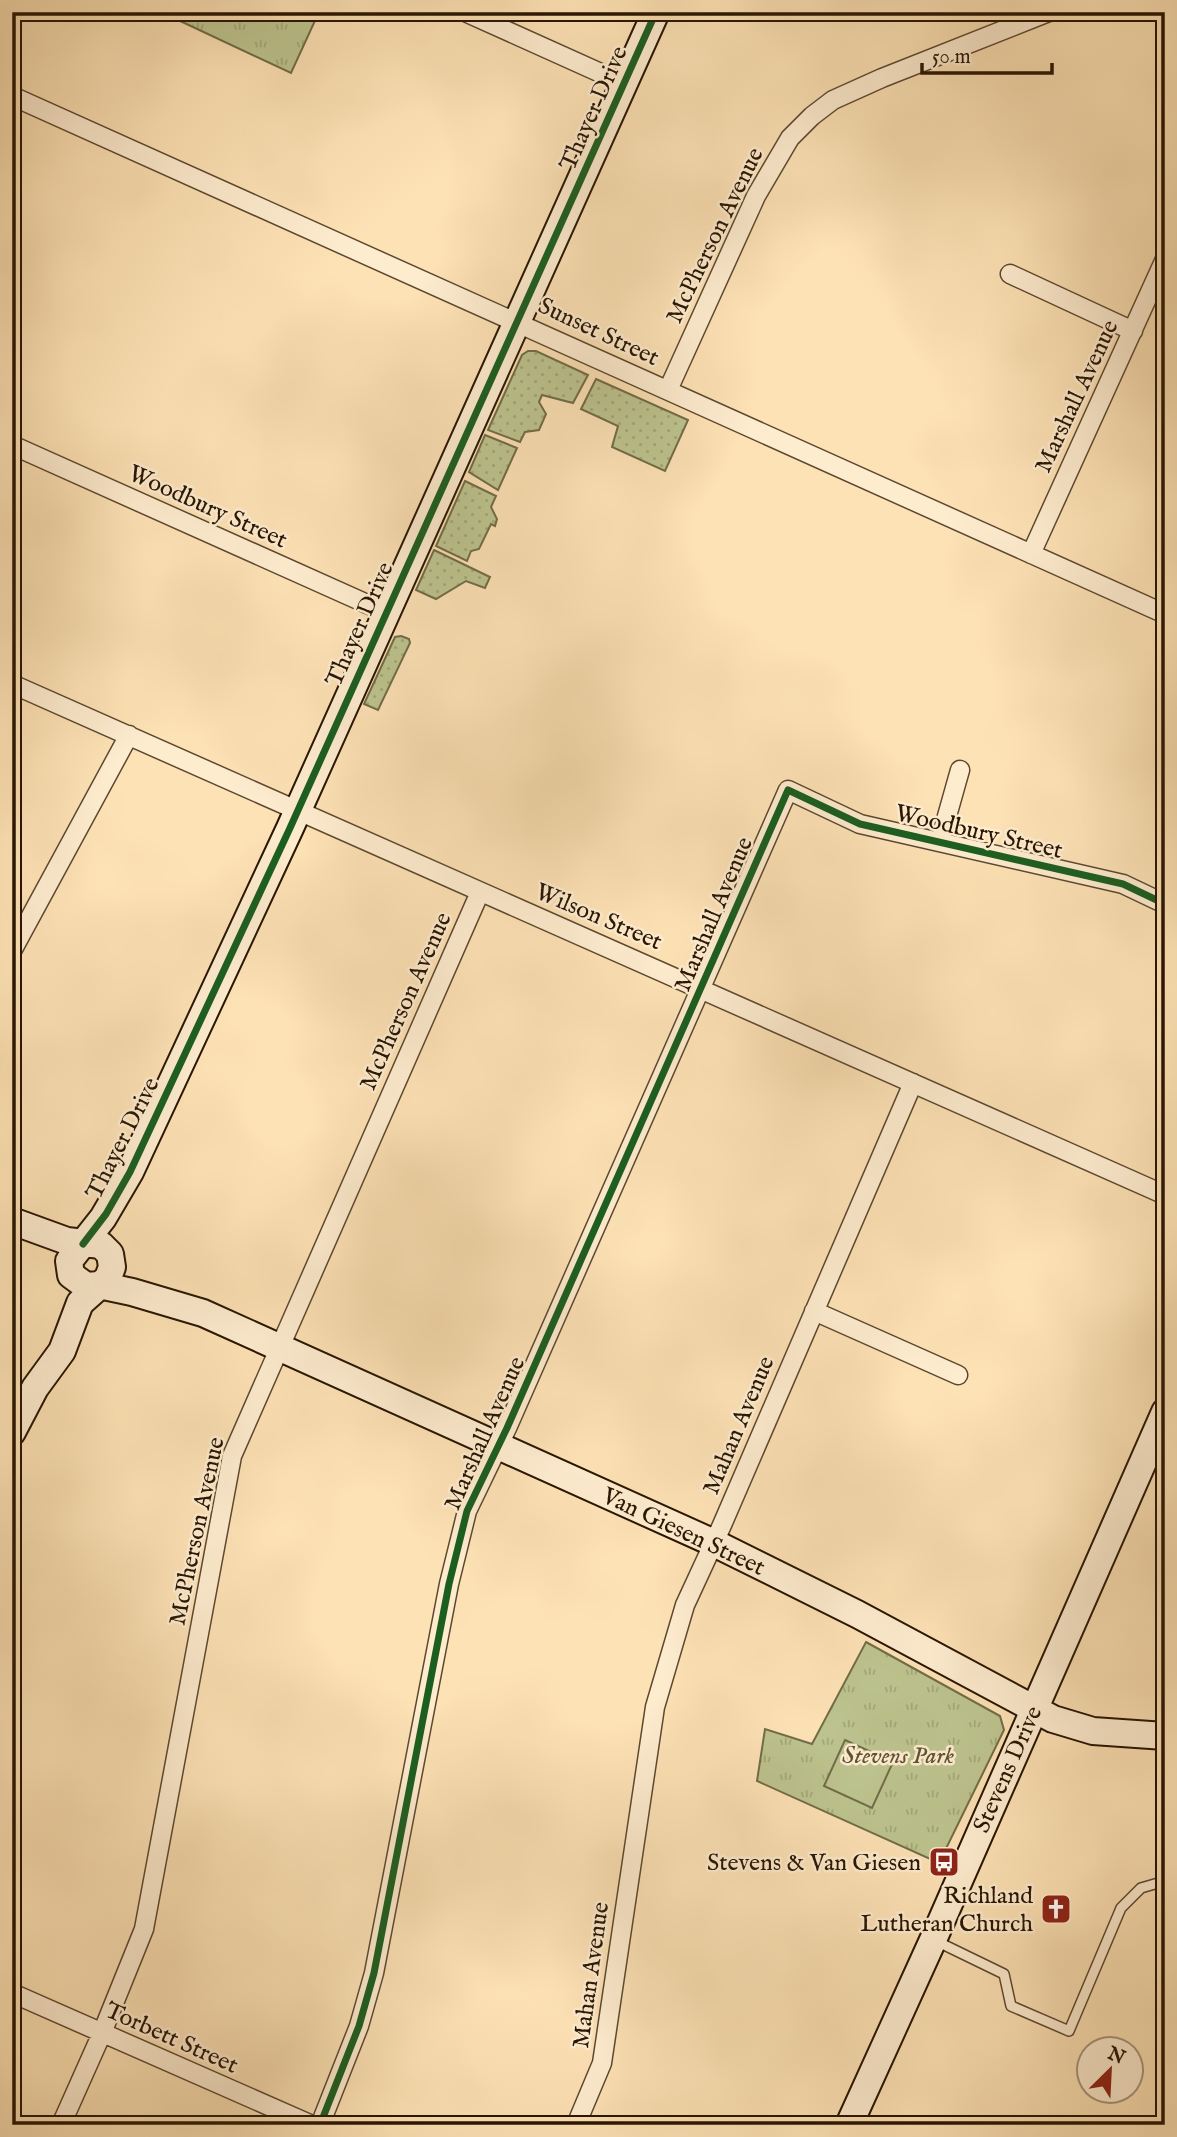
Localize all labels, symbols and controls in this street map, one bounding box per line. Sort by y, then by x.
scale bar [922,32,1051,76]
street label: Thayer Drive [553,42,636,176]
text: 50 m [932,44,971,71]
street label: McPherson Avenue [659,143,771,329]
street label: Sunset Street [533,291,664,374]
street label: Marshall Avenue [1028,315,1126,478]
street label: Woodbury Street [123,458,292,556]
street label: Thayer Drive [319,558,402,692]
street label: Woodbury Street [892,798,1065,867]
street label: Marshall Avenue [668,833,761,997]
street label: Wilson Street [530,877,667,958]
street label: McPherson Avenue [353,908,460,1096]
street label: Thayer Drive [79,1072,167,1205]
street label: Marshall Avenue [438,1352,533,1515]
street label: Mahan Avenue [696,1352,782,1500]
street label: McPherson Avenue [162,1434,233,1628]
street label: Van Giesen Street [596,1481,770,1584]
street label: Stevens Drive [967,1701,1050,1838]
park label: Stevens Park [842,1741,954,1772]
bus stop icon: Stevens & Van Giesen [927,1845,961,1879]
place label: Stevens & Van Giesen [707,1848,921,1879]
place label: Richland Lutheran Church [860,1881,1033,1940]
church icon: Richland Lutheran Church [1039,1892,1073,1926]
street label: Mahan Avenue [566,1900,617,2050]
street label: Torbett Street [100,1995,243,2081]
north arrow [1076,2036,1146,2106]
text: N [1103,2042,1129,2071]

